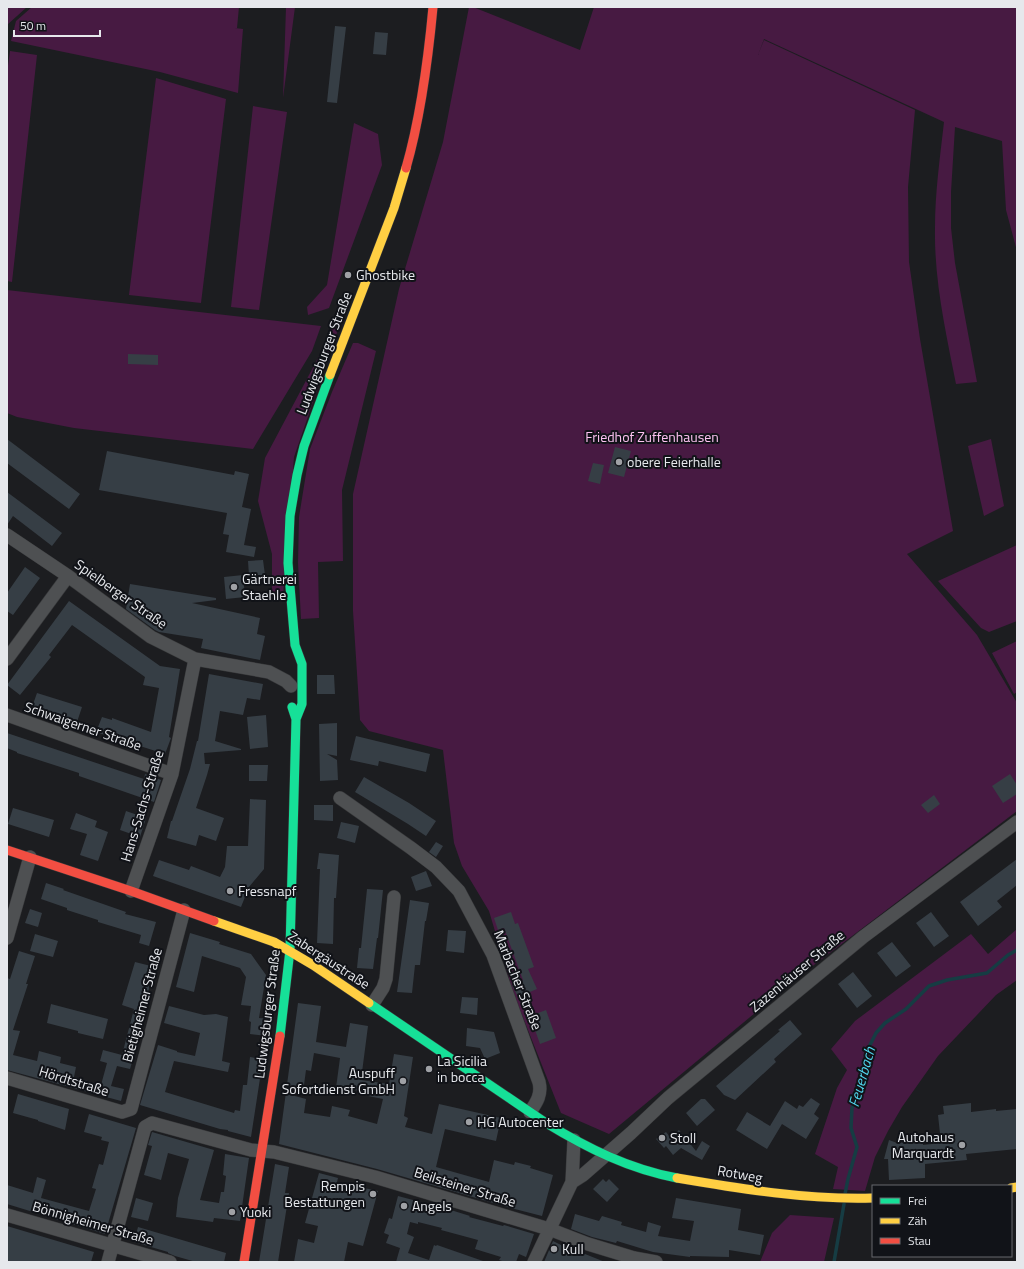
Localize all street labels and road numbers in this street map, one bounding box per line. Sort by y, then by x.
street label: Ludwigsburger Straße [290,288,357,417]
street label: Spielberger Straße [71,554,172,633]
street label: Schwaigerner Straße [22,696,145,755]
street label: Hans-Sachs-Straße [115,747,168,864]
street label: Zabergäustraße [284,925,374,994]
street label: Zazenhäuser Straße [745,925,849,1017]
street label: Marbacher Straße [489,927,548,1033]
street label: Bietigheimer Straße [116,945,167,1064]
street label: Ludwigsburger Straße [248,948,285,1080]
street label: Hördtstraße [37,1060,112,1101]
street label: Rotweg [716,1159,764,1188]
street label: Beilsteiner Straße [412,1161,519,1212]
street label: Bönnigheimer Straße [30,1195,156,1250]

